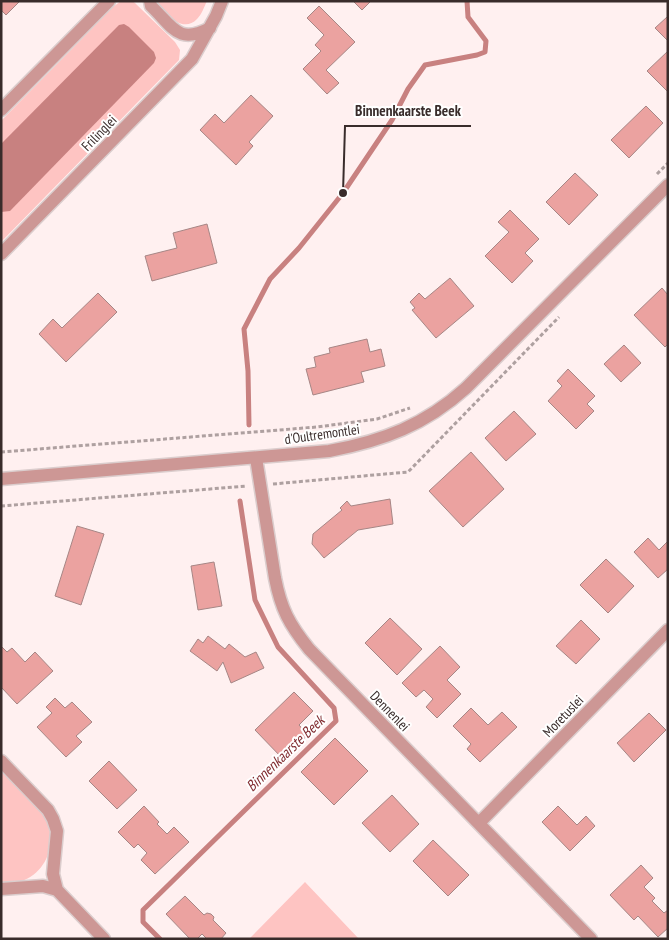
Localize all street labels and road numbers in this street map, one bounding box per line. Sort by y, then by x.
street label: Frilinglei [78,111,120,155]
street label: d'Oultremontlei [283,420,361,448]
street label: Dennenlei [366,687,414,735]
street label: Moretuslei [539,691,587,741]

